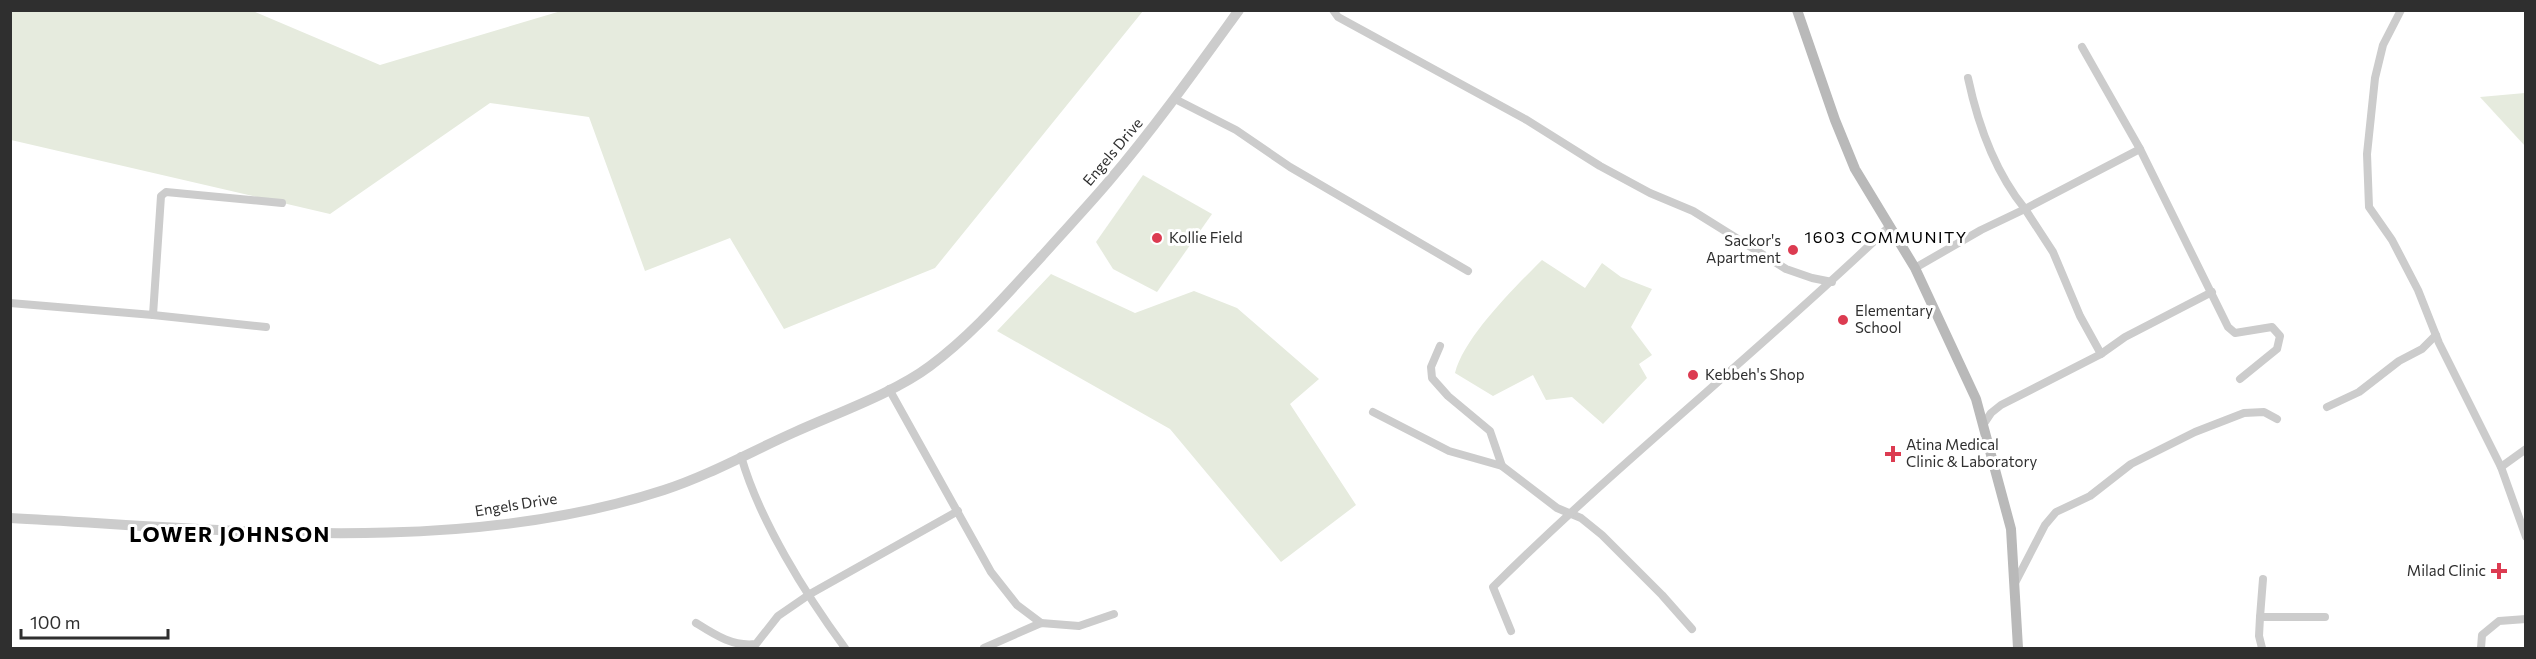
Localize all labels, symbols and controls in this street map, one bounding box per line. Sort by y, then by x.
street label: Engels Drive [1079,114,1146,189]
district label: 1603 COMMUNITY [1804,227,1968,246]
place label: Kollie Field [1169,228,1243,246]
marker: Kollie Field [1150,231,1164,245]
place label: Sackor's Apartment [1706,231,1781,266]
marker: Sackor's Apartment [1786,243,1800,257]
place label: Elementary School [1855,301,1933,336]
marker: Elementary School [1836,313,1850,327]
place label: Kebbeh's Shop [1705,365,1805,383]
marker: Kebbeh's Shop [1686,368,1700,382]
place label: Atina Medical Clinic & Laboratory [1906,435,2038,470]
marker: Atina Medical Clinic & Laboratory [1884,445,1902,463]
street label: Engels Drive [473,489,558,519]
district label: LOWER JOHNSON [129,521,331,546]
place label: Milad Clinic [2407,561,2486,579]
marker: Milad Clinic [2490,562,2508,580]
scale bar [21,602,168,640]
text: 100 m [30,611,80,633]

